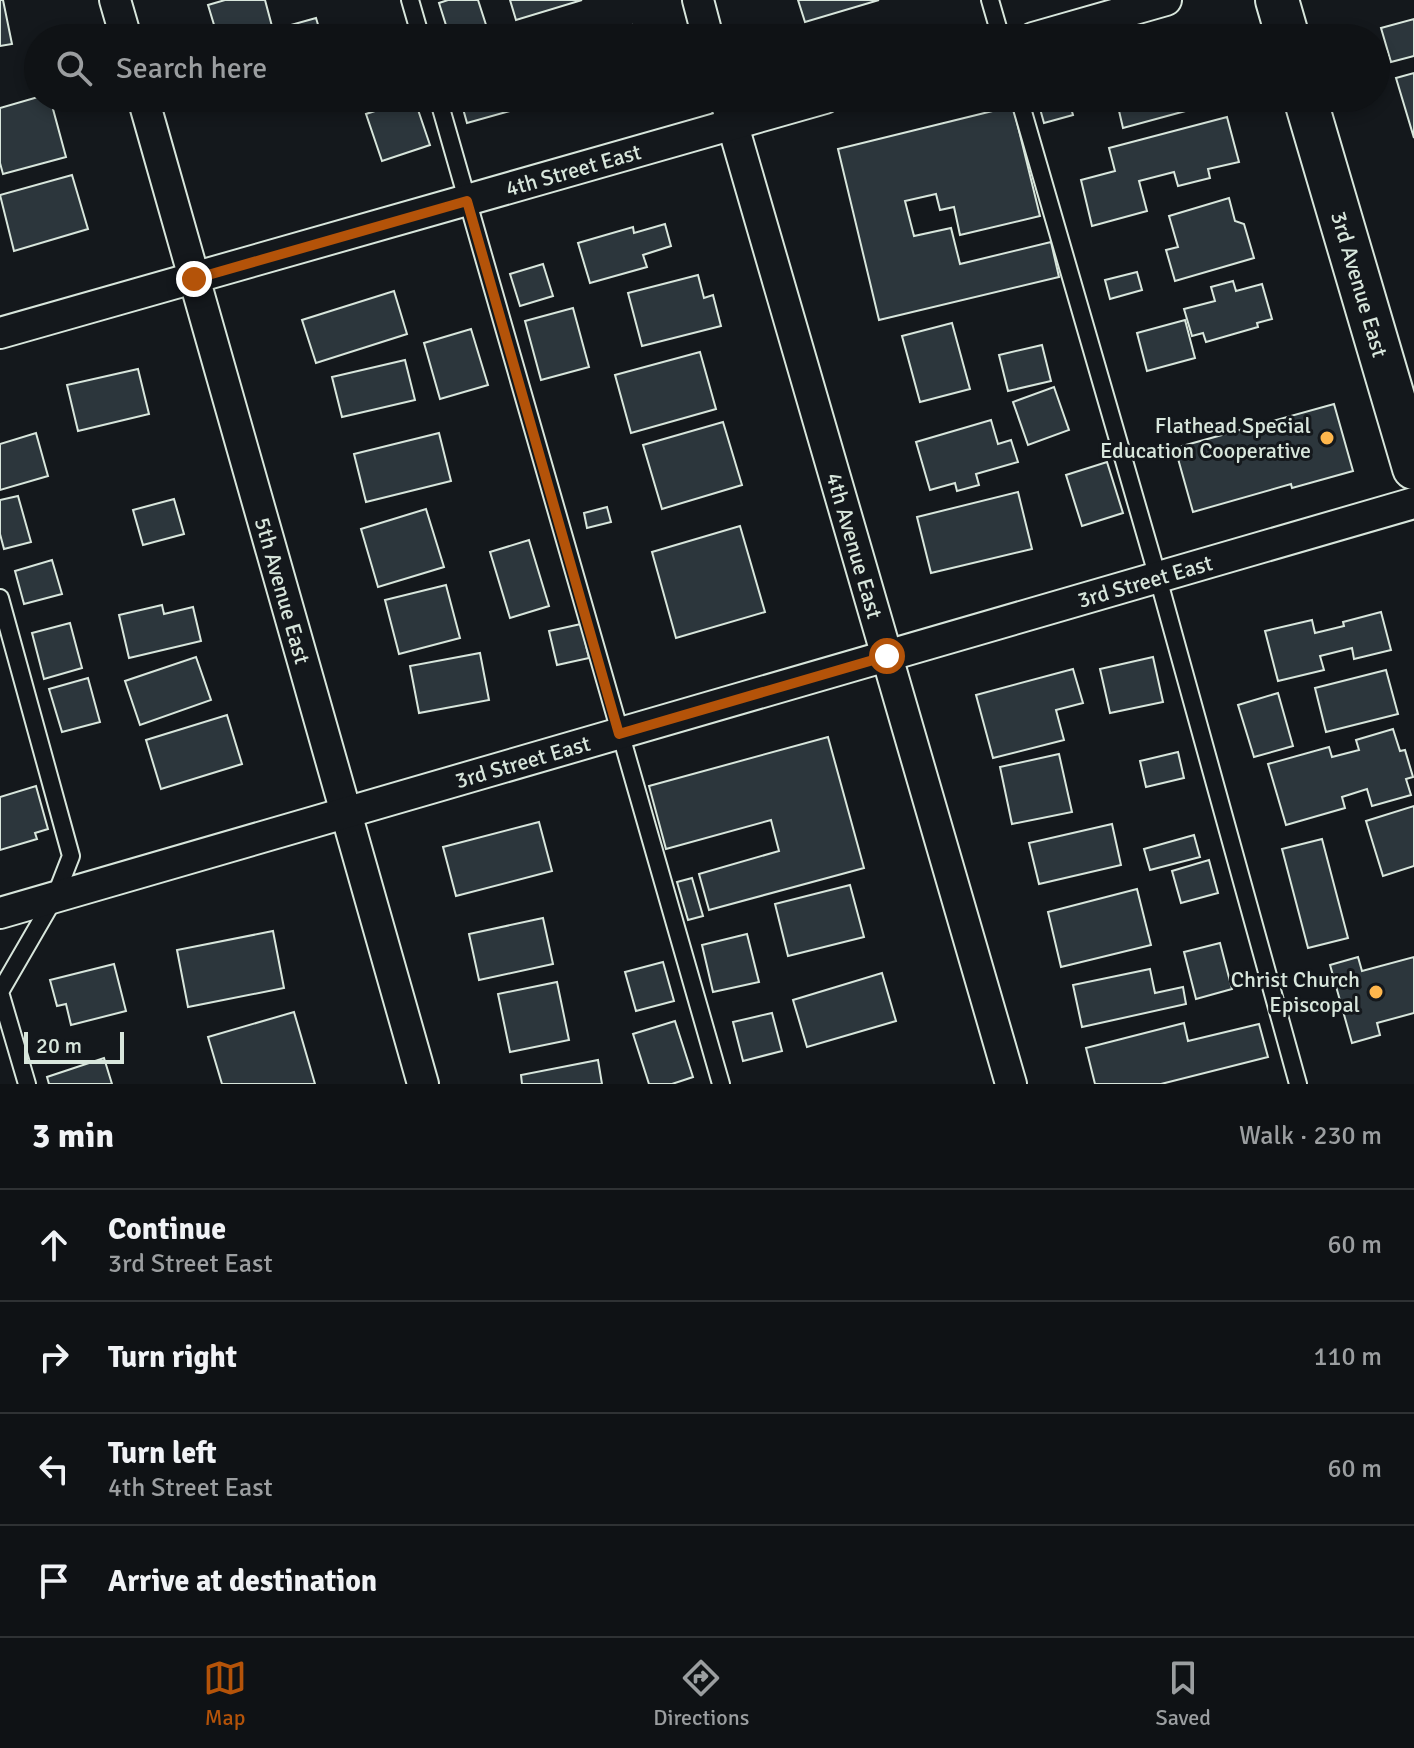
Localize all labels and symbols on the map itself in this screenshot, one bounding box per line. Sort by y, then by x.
street label: 4th Street East [503,138,644,202]
street label: 3rd Avenue East [1325,208,1394,361]
route end [176,261,212,297]
place label: Flathead Special Education Cooperative [1100,412,1311,464]
marker: Flathead Special Education Cooperative [1318,429,1336,447]
street label: 4th Avenue East [820,469,888,622]
street label: 5th Avenue East [249,514,316,667]
street label: 3rd Street East [1074,549,1216,614]
route start [869,638,905,674]
street label: 3rd Street East [452,730,594,794]
place label: Christ Church Episcopal [1231,966,1360,1018]
marker: Christ Church Episcopal [1367,983,1385,1001]
scale bar [24,1028,124,1064]

